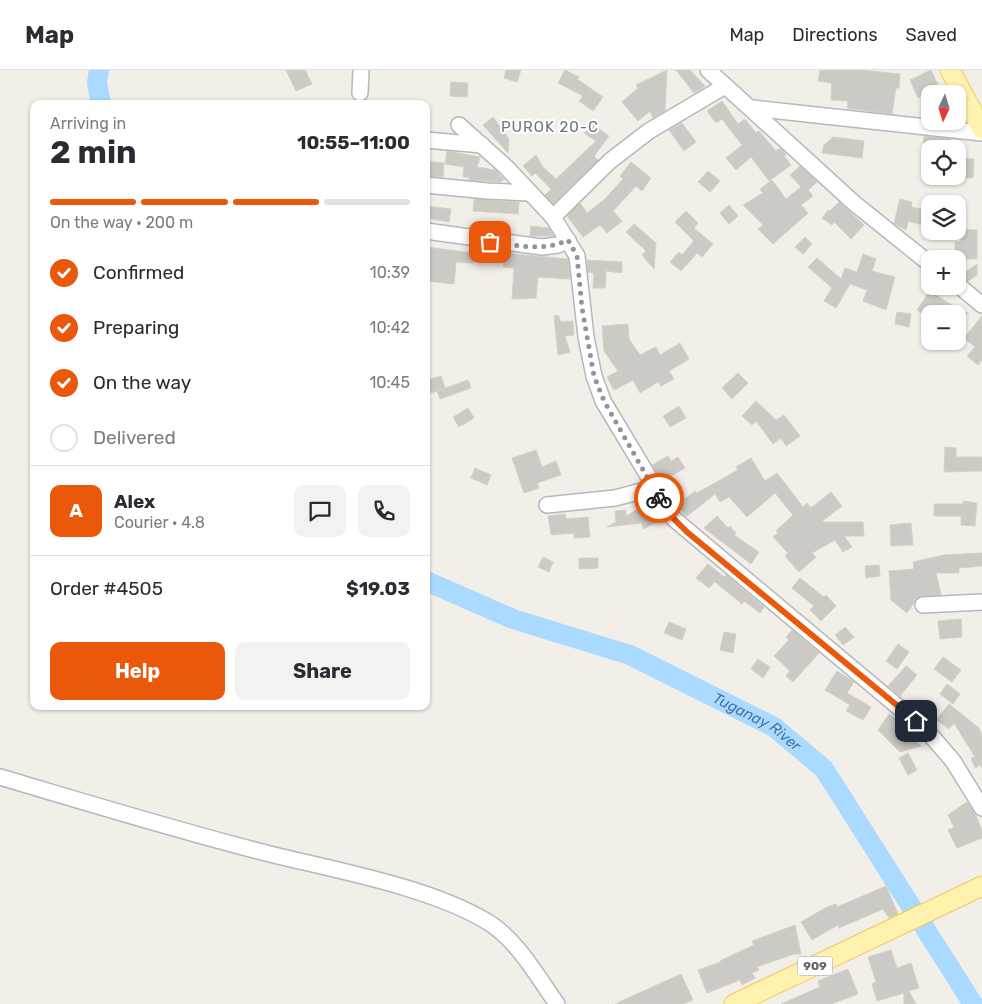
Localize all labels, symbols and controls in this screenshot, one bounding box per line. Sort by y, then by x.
text: Map [25,21,74,49]
text: Map [729,24,764,46]
text: Directions [792,24,878,46]
text: Saved [906,24,957,46]
north arrow [921,85,966,130]
map controls [921,85,966,350]
text: Arriving in [50,114,126,133]
district label: PUROK 20-C [501,118,599,136]
text: 10:55–11:00 [297,131,410,154]
text: 2 min [50,133,137,171]
button: locate [921,140,966,185]
button: layers [921,195,966,240]
text: On the way · 200 m [50,213,193,232]
pin [469,221,511,263]
icon: bag [476,228,504,256]
button: + [921,250,966,295]
icon: check [50,259,78,287]
text: Confirmed [93,261,184,284]
text: 10:39 [370,263,410,282]
button: − [921,305,966,350]
icon: check [50,314,78,342]
text: Preparing [93,316,179,339]
text: 10:42 [370,318,410,337]
icon: check [50,369,78,397]
text: On the way [93,371,191,394]
text: 10:45 [369,373,410,392]
text: Delivered [93,426,176,449]
courier [634,473,684,523]
icon: bike [645,484,673,512]
button: chat [294,485,346,537]
button: phone [358,485,410,537]
text: Alex [114,490,155,513]
text: A [69,499,83,522]
text: Courier · 4.8 [114,513,205,532]
text: Order #4505 [50,577,163,600]
text: $19.03 [346,577,410,600]
button: Help [50,642,225,700]
button: Share [235,642,410,700]
water label: Tuganay River [710,689,806,756]
pin [895,700,937,742]
icon: home [902,707,930,735]
road number: 909 [798,956,832,976]

